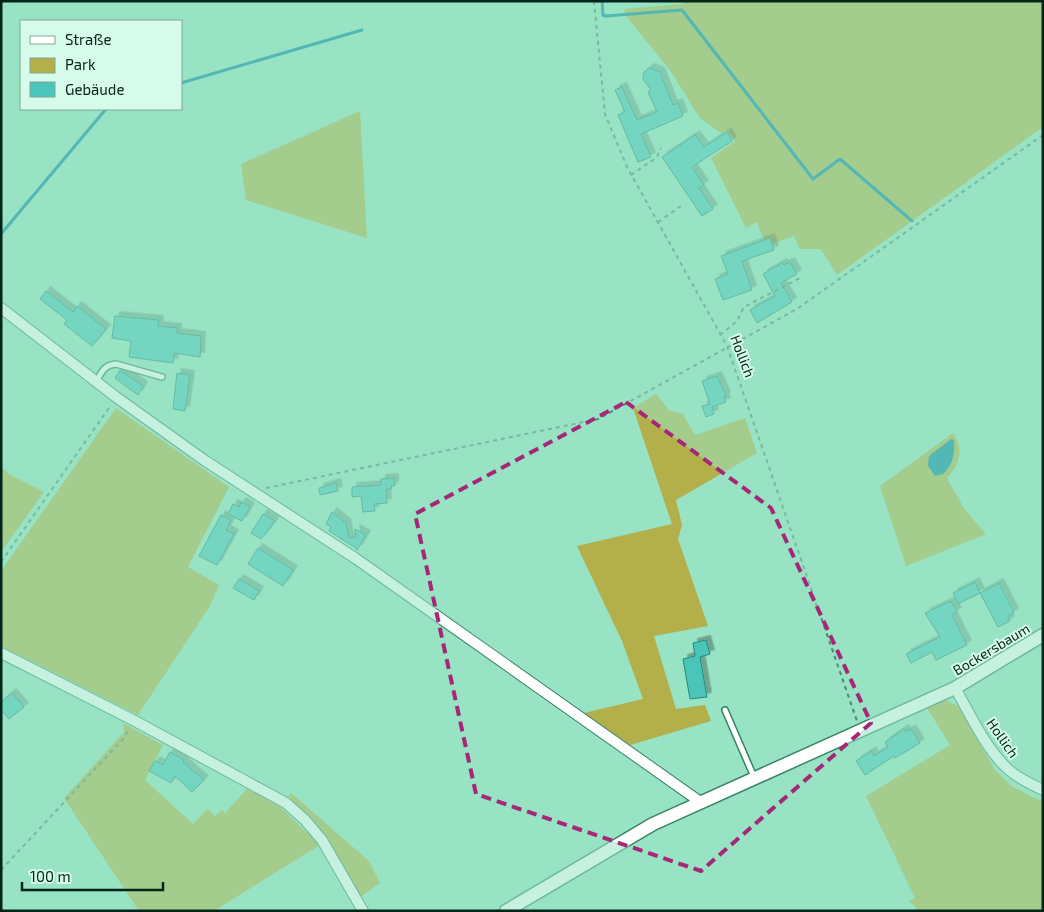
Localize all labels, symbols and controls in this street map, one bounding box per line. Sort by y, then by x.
legend [20,20,182,110]
text: Straße [65,30,111,48]
text: Park [65,55,96,73]
text: Gebäude [65,80,124,98]
street label: Hollich [727,332,759,380]
street label: Bockersbaum [950,619,1032,679]
street label: Hollich [983,715,1023,761]
scale bar [22,860,164,892]
text: 100 m [30,867,71,885]

